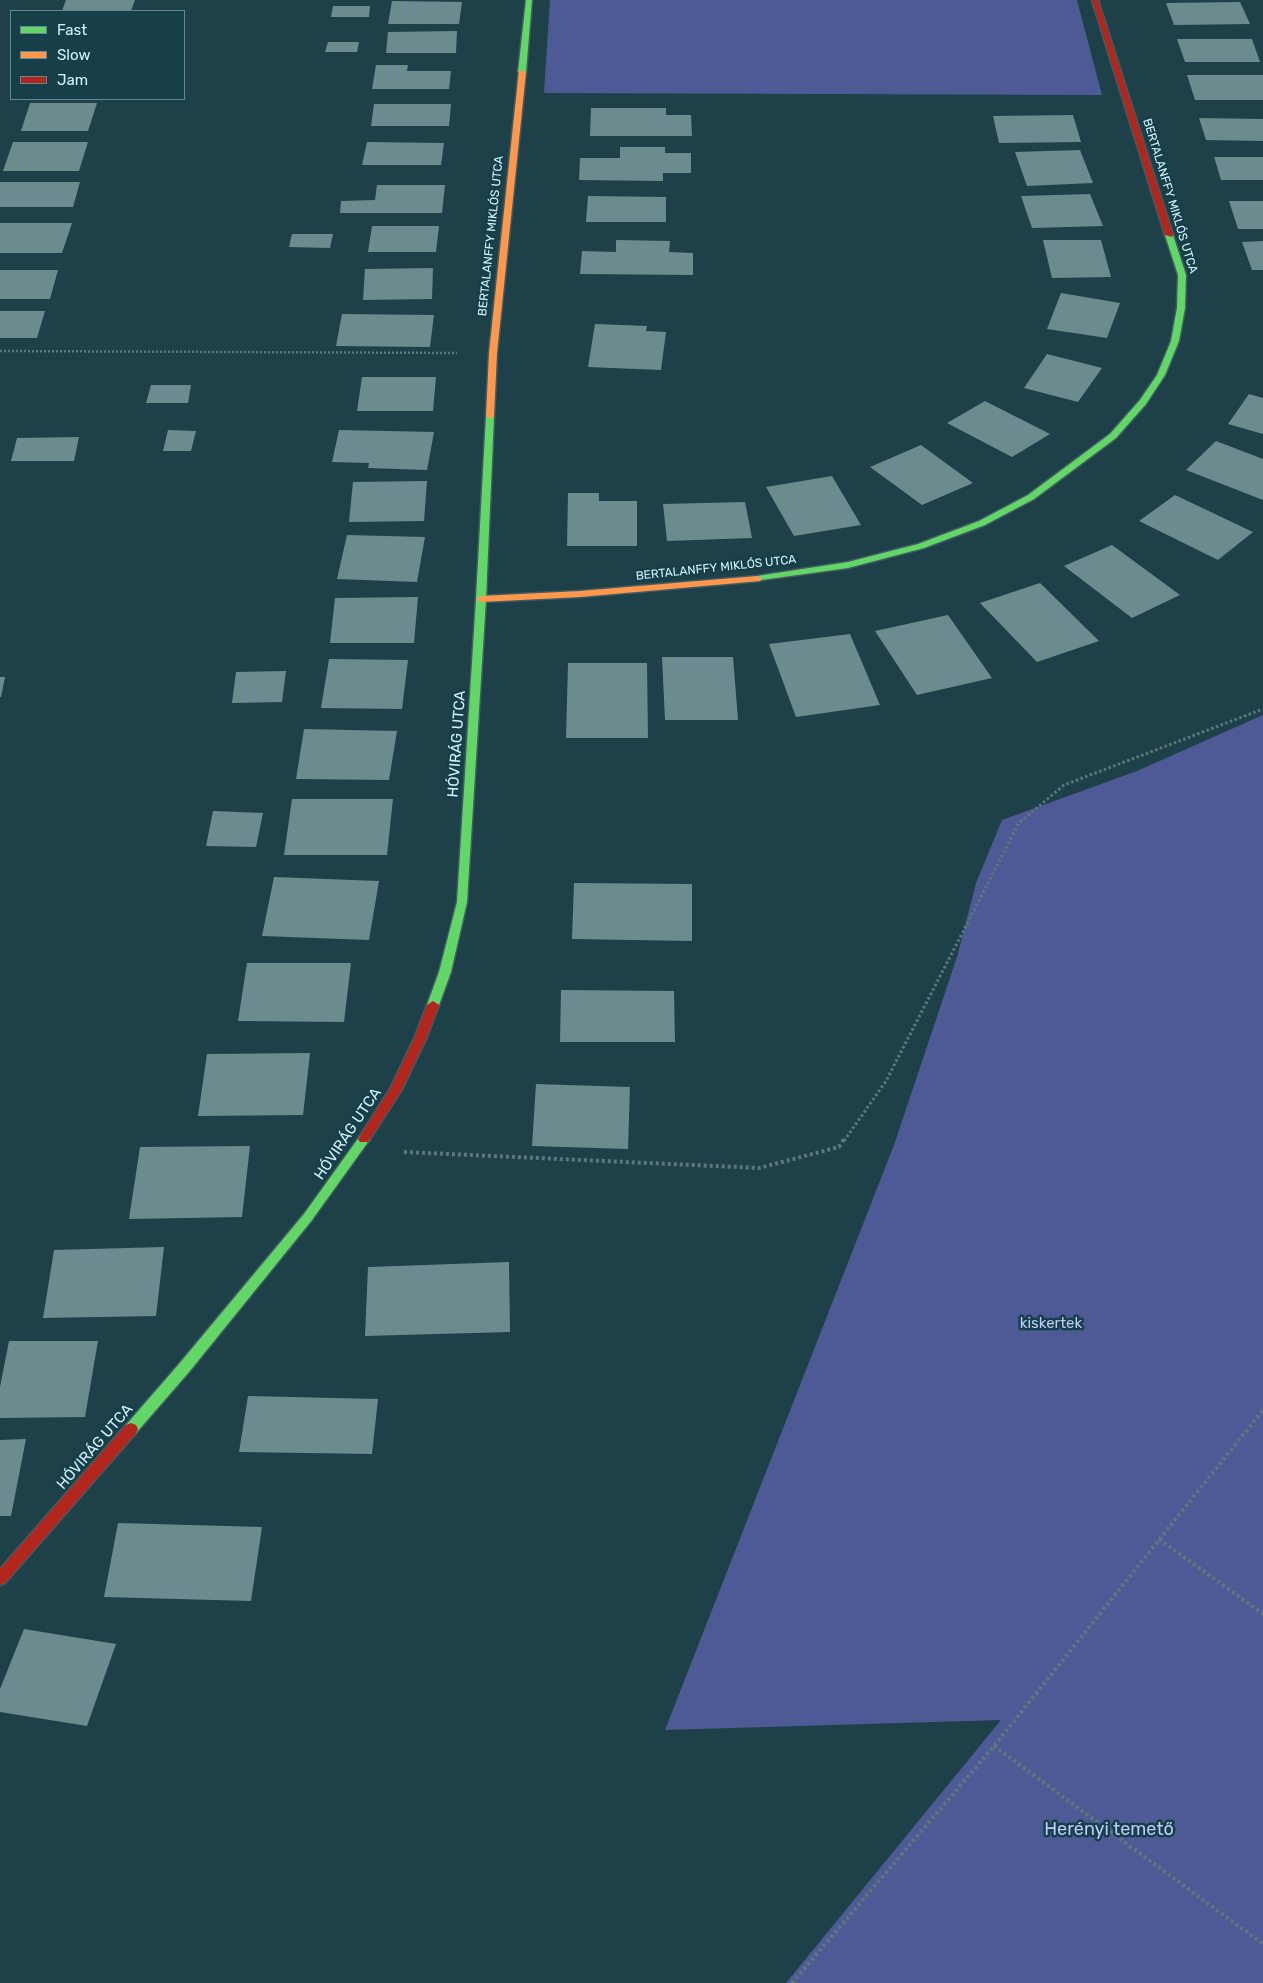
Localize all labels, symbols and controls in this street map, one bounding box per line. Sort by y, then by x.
legend [10,10,185,100]
text: Fast [57,21,87,39]
text: Slow [57,46,90,64]
text: Jam [57,71,88,89]
street label: BERTALANFFY MIKLÓS UTCA [1140,117,1200,275]
street label: BERTALANFFY MIKLÓS UTCA [475,155,507,317]
street label: BERTALANFFY MIKLÓS UTCA [635,552,797,584]
street label: HÓVIRÁG UTCA [444,690,470,798]
street label: HÓVIRÁG UTCA [311,1085,385,1183]
park label: kiskertek [1020,1315,1082,1333]
street label: HÓVIRÁG UTCA [53,1401,137,1493]
park label: Herényi temető [1044,1819,1174,1841]

